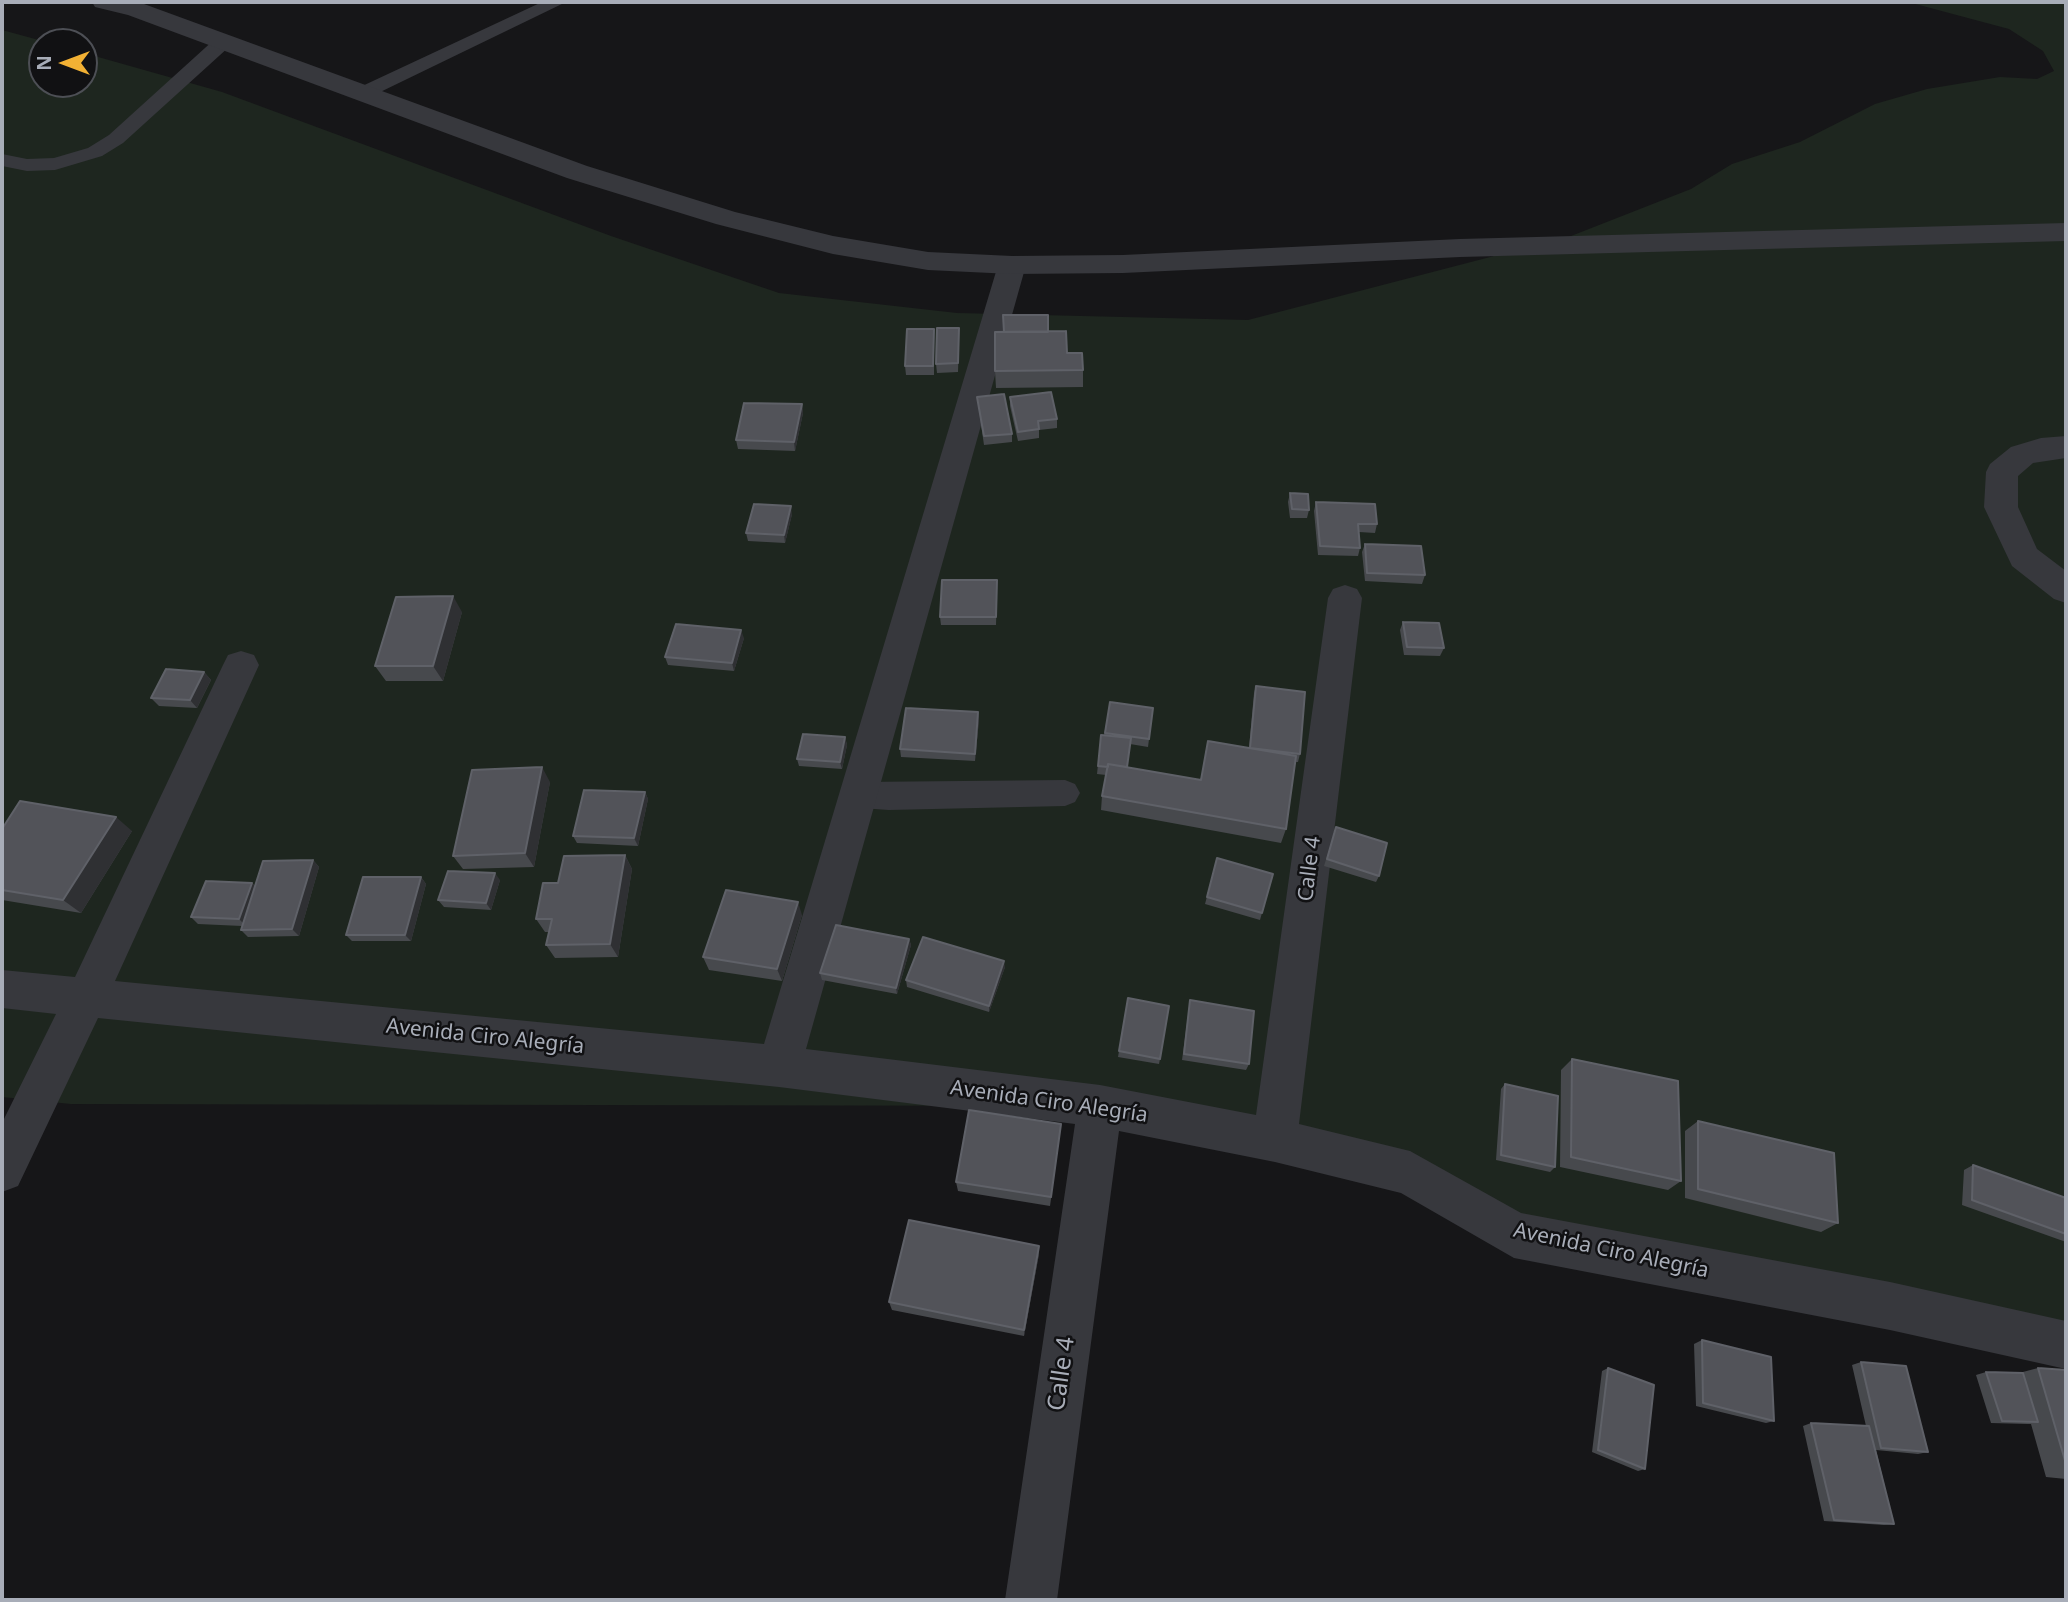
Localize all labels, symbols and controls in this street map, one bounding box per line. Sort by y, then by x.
north arrow [28,28,98,98]
text: N [31,55,57,71]
street label: Calle 4 [1294,835,1326,903]
street label: Avenida Ciro Alegría [385,1014,585,1060]
street label: Avenida Ciro Alegría [949,1076,1149,1128]
street label: Avenida Ciro Alegría [1511,1218,1711,1284]
street label: Calle 4 [1043,1335,1081,1413]

